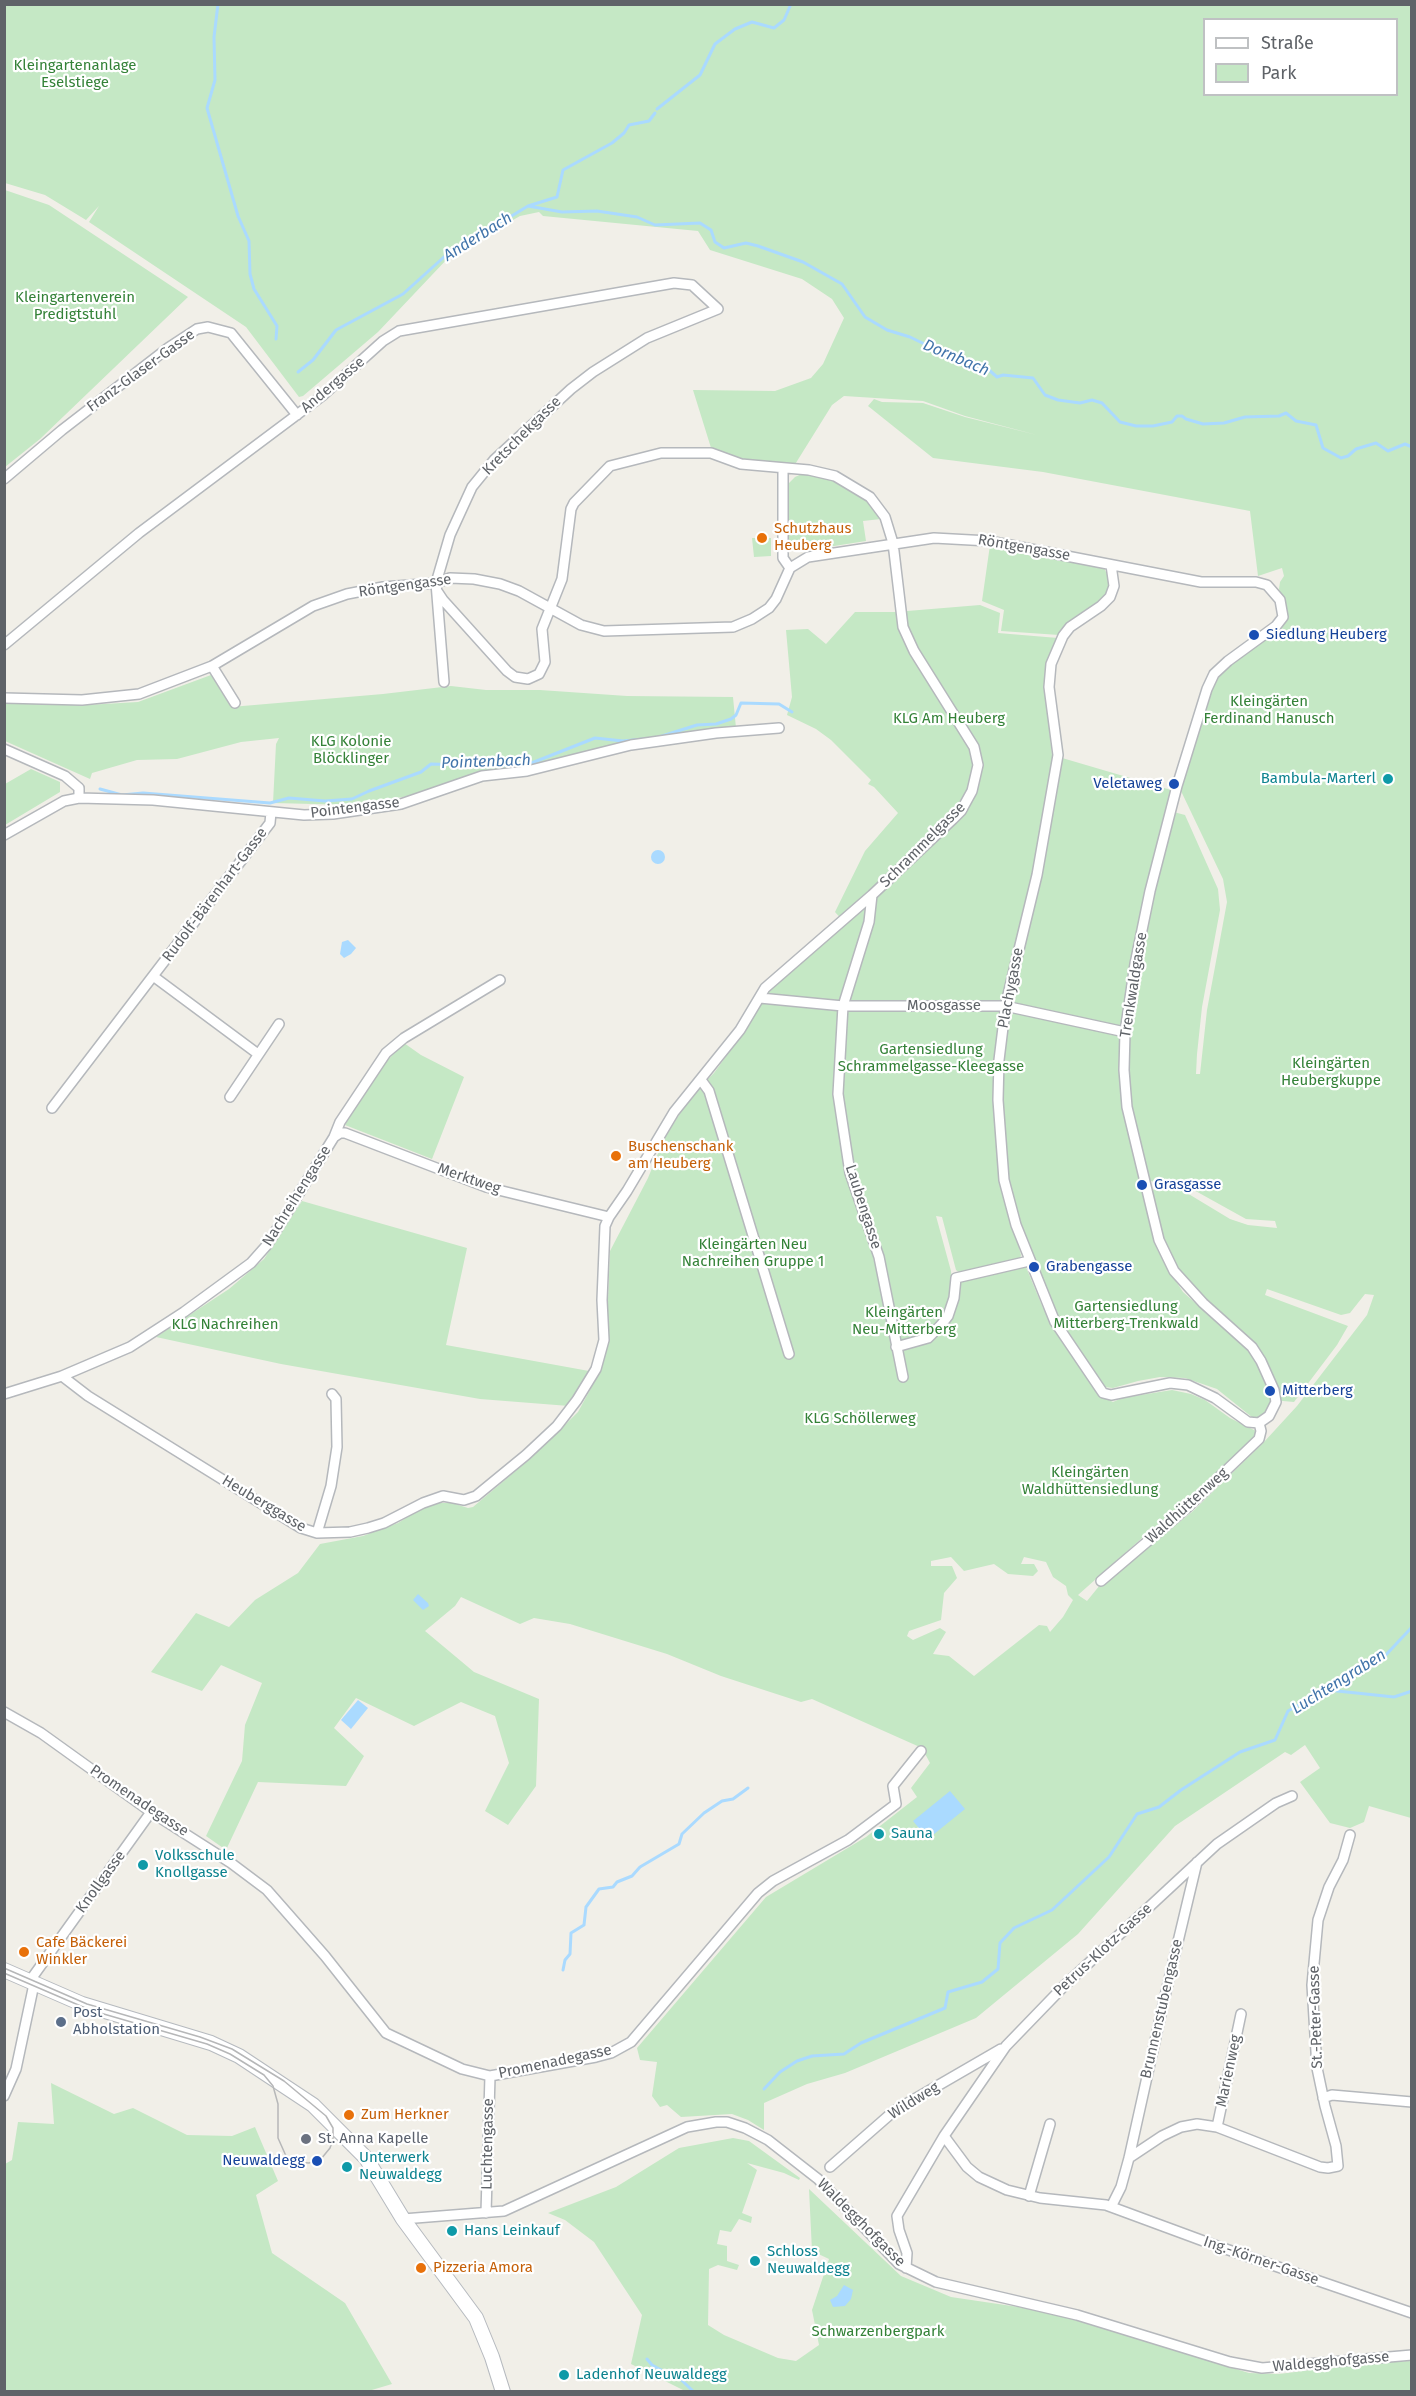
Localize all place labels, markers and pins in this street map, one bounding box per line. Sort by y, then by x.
place label: Schutzhaus Heuberg [774,520,852,555]
marker: Schutzhaus Heuberg [755,531,769,545]
place label: Siedlung Heuberg [1266,626,1387,644]
marker: Siedlung Heuberg [1247,628,1261,642]
place label: Bambula-Marterl [1261,770,1376,788]
marker: Bambula-Marterl [1381,772,1395,786]
place label: Veletaweg [1093,775,1162,793]
marker: Veletaweg [1167,777,1181,791]
place label: Buschenschank am Heuberg [628,1138,733,1173]
marker: Buschenschank am Heuberg [609,1149,623,1163]
place label: Grasgasse [1154,1176,1221,1194]
marker: Grasgasse [1135,1178,1149,1192]
place label: Grabengasse [1046,1258,1132,1276]
marker: Grabengasse [1027,1260,1041,1274]
place label: Mitterberg [1282,1382,1353,1400]
marker: Mitterberg [1263,1384,1277,1398]
place label: Sauna [891,1825,933,1843]
marker: Sauna [872,1827,886,1841]
place label: Volksschule Knollgasse [155,1847,235,1882]
marker: Volksschule Knollgasse [136,1858,150,1872]
place label: Cafe Bäckerei Winkler [36,1934,127,1969]
marker: Cafe Bäckerei Winkler [17,1945,31,1959]
place label: Post Abholstation [73,2004,160,2039]
marker: Post Abholstation [54,2015,68,2029]
place label: Zum Herkner [361,2106,449,2124]
marker: Zum Herkner [342,2108,356,2122]
place label: St. Anna Kapelle [318,2130,428,2148]
marker: St. Anna Kapelle [299,2132,313,2146]
place label: Unterwerk Neuwaldegg [359,2149,442,2184]
place label: Neuwaldegg [222,2152,305,2170]
marker: Neuwaldegg [310,2154,324,2168]
marker: Unterwerk Neuwaldegg [340,2160,354,2174]
place label: Hans Leinkauf [464,2222,560,2240]
marker: Hans Leinkauf [445,2224,459,2238]
place label: Schloss Neuwaldegg [767,2243,850,2278]
marker: Schloss Neuwaldegg [748,2254,762,2268]
place label: Pizzeria Amora [433,2259,533,2277]
marker: Pizzeria Amora [414,2261,428,2275]
place label: Ladenhof Neuwaldegg [576,2366,727,2384]
marker: Ladenhof Neuwaldegg [557,2368,571,2382]

